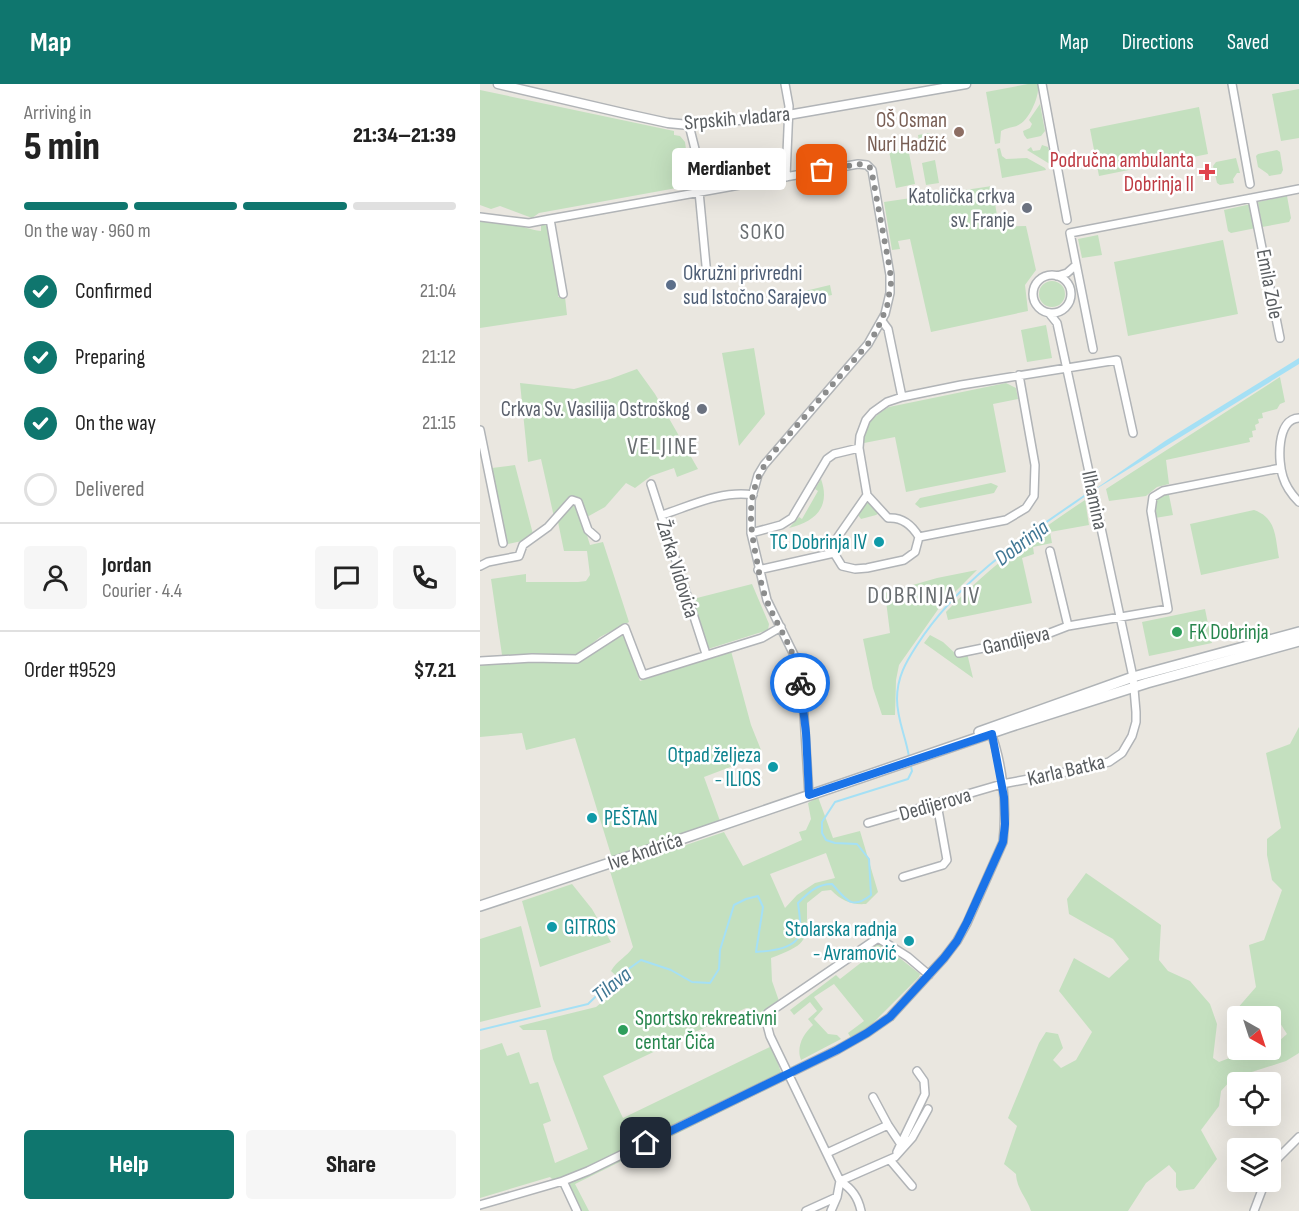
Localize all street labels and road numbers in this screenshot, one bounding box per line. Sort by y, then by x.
street label: Srpskih vladara [683,101,791,136]
street label: Emila Zole [1250,247,1289,321]
street label: Ilhamina [1076,468,1113,532]
street label: Žarka Vidovića [651,517,704,621]
street label: Gandijeva [980,621,1052,660]
street label: Karla Batka [1025,749,1107,792]
street label: Dedijerova [896,782,974,827]
street label: Ive Andrića [605,827,686,876]

